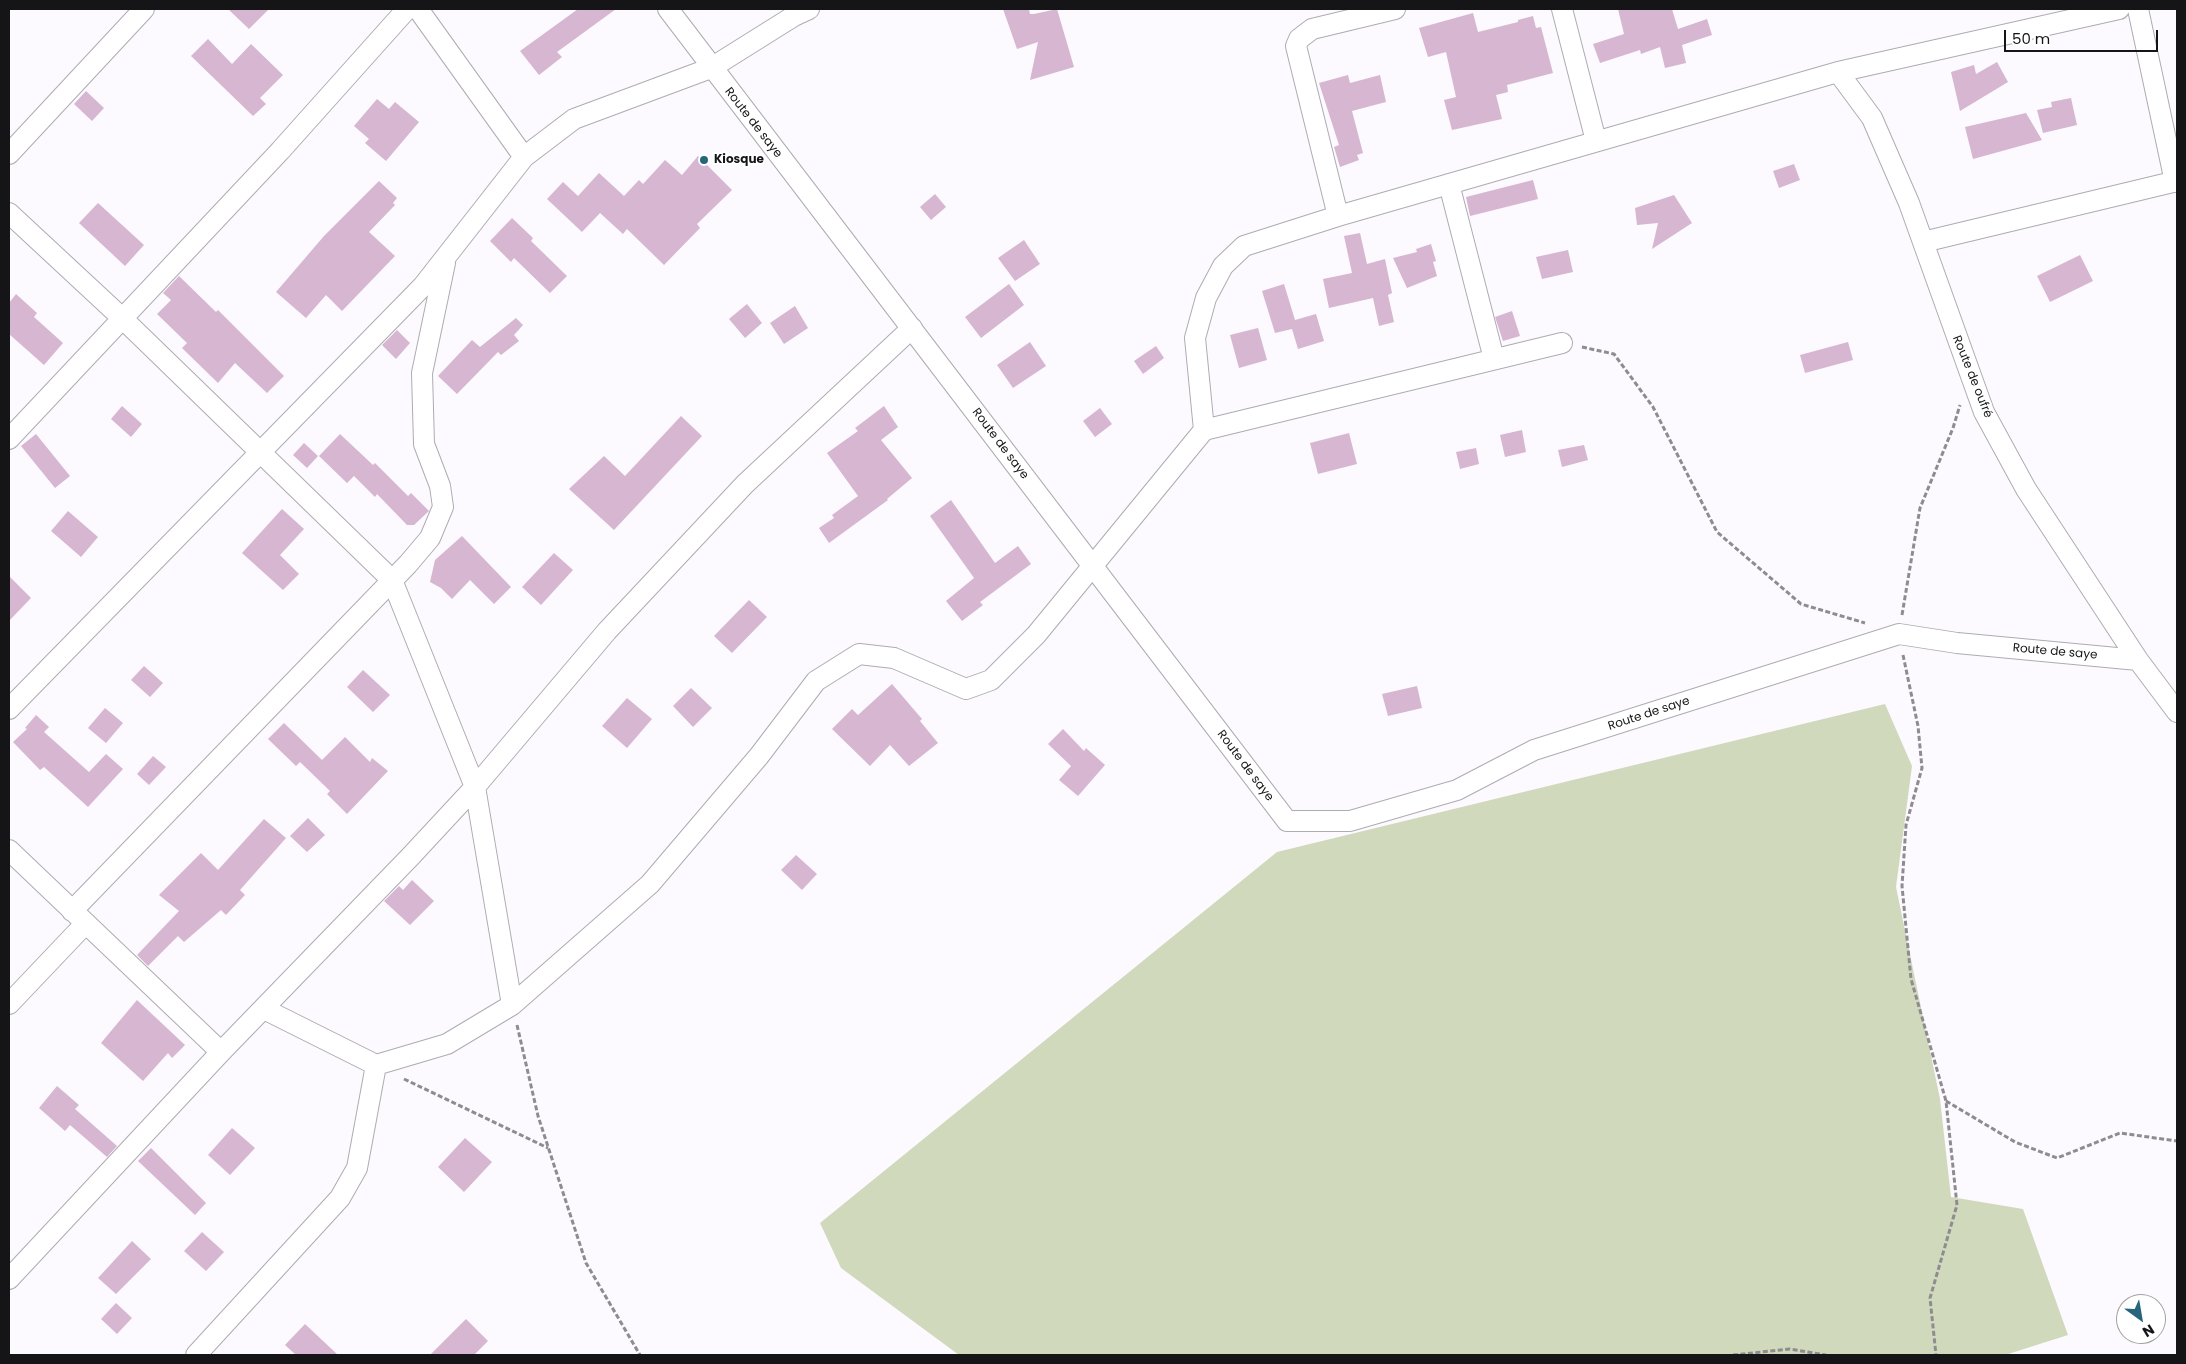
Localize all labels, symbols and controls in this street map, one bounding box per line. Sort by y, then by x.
scale bar [2006,20,2160,52]
text: 50 m [2012,28,2050,49]
street label: Route de saye [721,85,785,161]
place label: Kiosque [714,153,764,167]
marker: Kiosque [698,154,710,166]
street label: Route de oufré [1949,334,1995,420]
street label: Route de saye [969,406,1031,482]
street label: Route de saye [2012,641,2098,663]
street label: Route de saye [1606,694,1692,734]
street label: Route de saye [1214,728,1276,804]
north arrow [2116,1294,2166,1344]
text: N [2139,1320,2158,1342]

